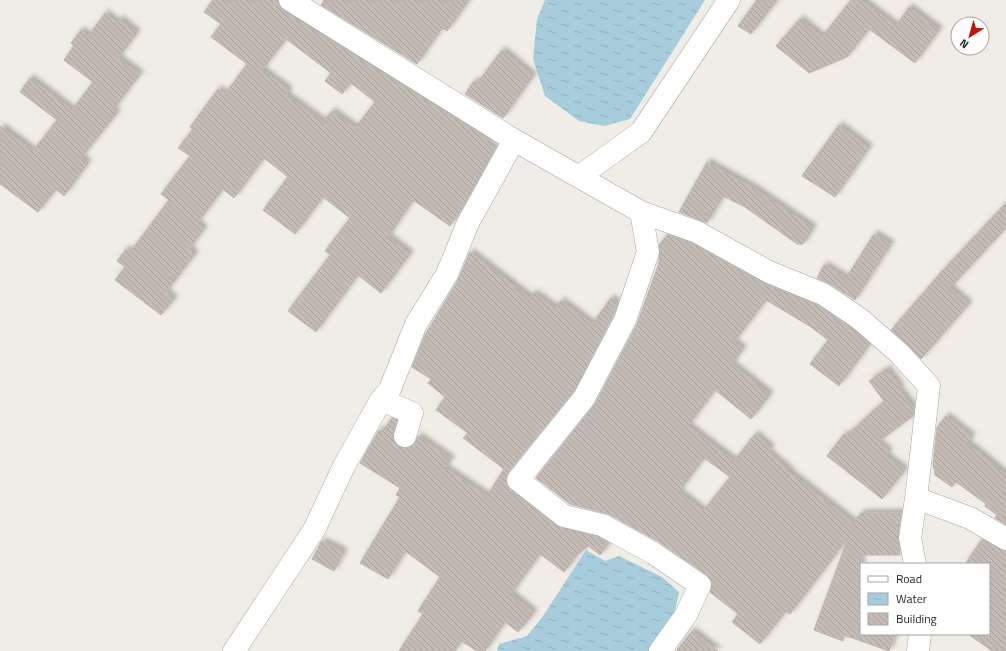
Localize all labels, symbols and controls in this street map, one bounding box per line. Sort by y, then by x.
north arrow [950,16,990,56]
text: N [956,35,972,53]
legend [860,563,990,635]
text: Road [896,569,922,588]
text: Water [896,589,927,608]
text: Building [896,609,937,628]

